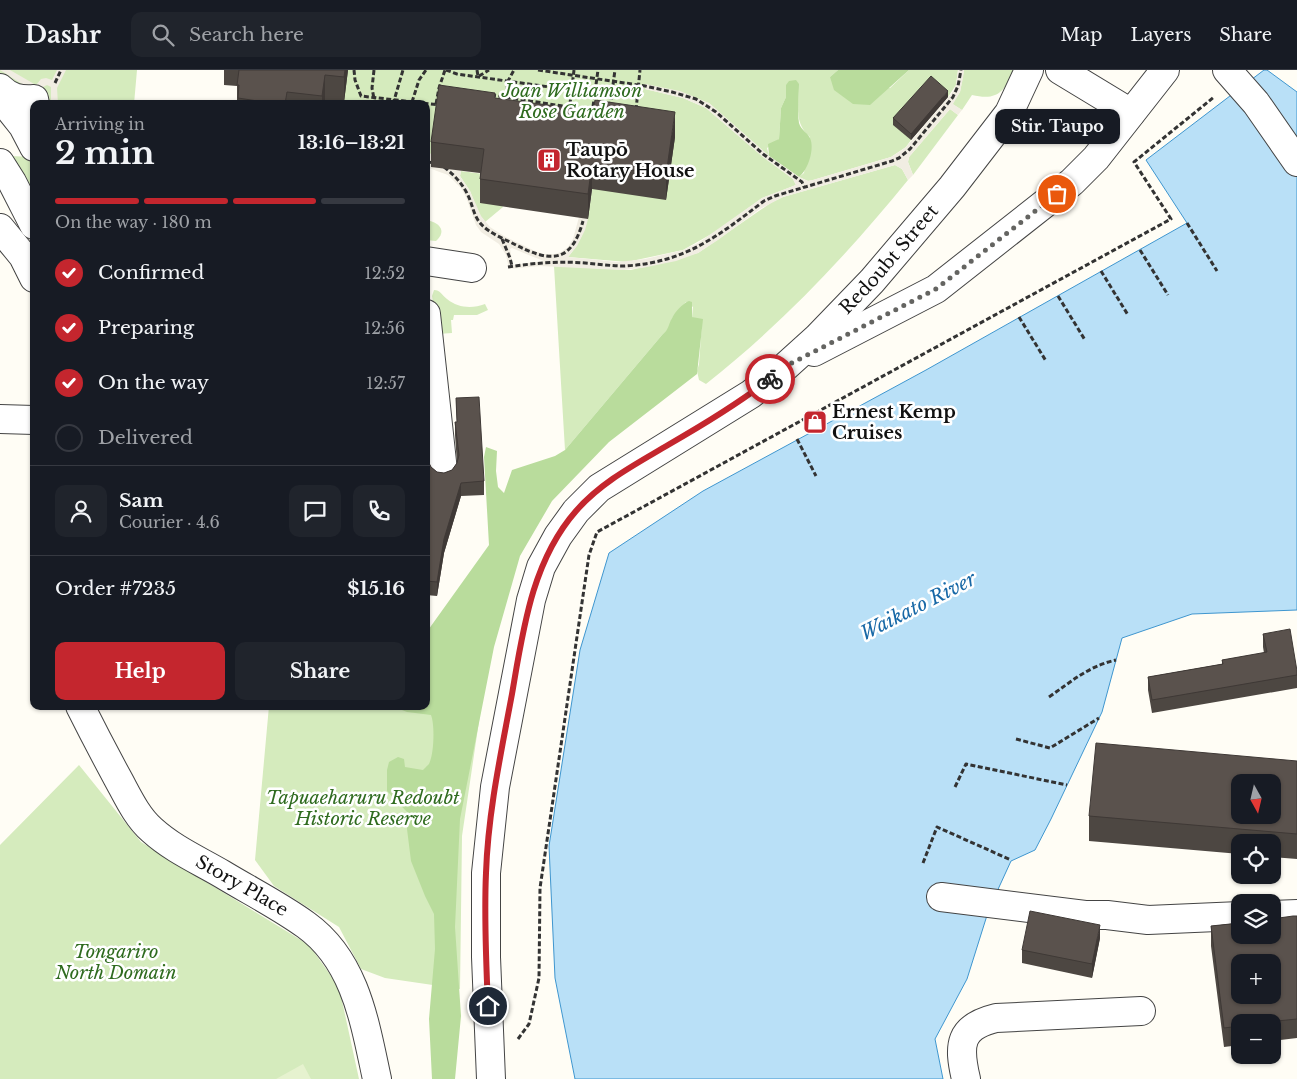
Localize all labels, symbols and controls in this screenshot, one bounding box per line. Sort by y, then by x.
search box [131,12,481,57]
text: Dashr [25,20,101,49]
icon: search [149,21,177,49]
text: Search here [189,23,304,46]
text: Map [1061,24,1102,46]
text: Layers [1130,24,1191,46]
text: Share [1219,24,1272,46]
park label: Joan Williamson Rose Garden [501,80,642,123]
callout: Stir. Taupo [994,109,1120,144]
text: Arriving in [55,114,145,134]
text: Stir. Taupo [1011,116,1104,136]
text: 13:16–13:21 [298,131,405,154]
text: 2 min [55,133,155,173]
place label: Taupō Rotary House [566,139,695,182]
building icon: Taupō Rotary House [536,147,562,173]
pin [1036,173,1078,215]
icon: bag [1043,180,1071,208]
street label: Redoubt Street [835,200,943,319]
text: On the way · 180 m [55,212,212,232]
icon: check [55,259,83,287]
text: Confirmed [98,261,204,284]
text: 12:52 [365,263,405,283]
icon: check [55,314,83,342]
text: Preparing [98,316,194,339]
text: 12:56 [364,318,405,338]
courier [745,354,795,404]
icon: bike [756,365,784,393]
icon: check [55,369,83,397]
text: On the way [98,371,209,394]
text: 12:57 [366,373,405,393]
place label: Ernest Kemp Cruises [832,401,956,444]
shop icon: Ernest Kemp Cruises [802,409,828,435]
text: Delivered [98,426,193,449]
button: person [55,485,107,537]
button: chat [289,485,341,537]
button: phone [353,485,405,537]
text: Sam [119,489,164,512]
text: Courier · 4.6 [119,512,220,532]
water label: Waikato River [856,566,981,645]
text: Order #7235 [55,577,176,600]
text: $15.16 [347,577,405,600]
button: Help [55,642,225,700]
button: Share [235,642,405,700]
north arrow [1231,774,1281,824]
map controls [1231,774,1281,1064]
park label: Tapuaeharuru Redoubt Historic Reserve [266,787,460,830]
button: locate [1231,834,1281,884]
street label: Story Place [192,851,292,921]
button: layers [1231,894,1281,944]
park label: Tongariro North Domain [54,941,177,984]
button: + [1231,954,1281,1004]
pin [467,985,509,1027]
icon: home [474,992,502,1020]
button: − [1231,1014,1281,1064]

